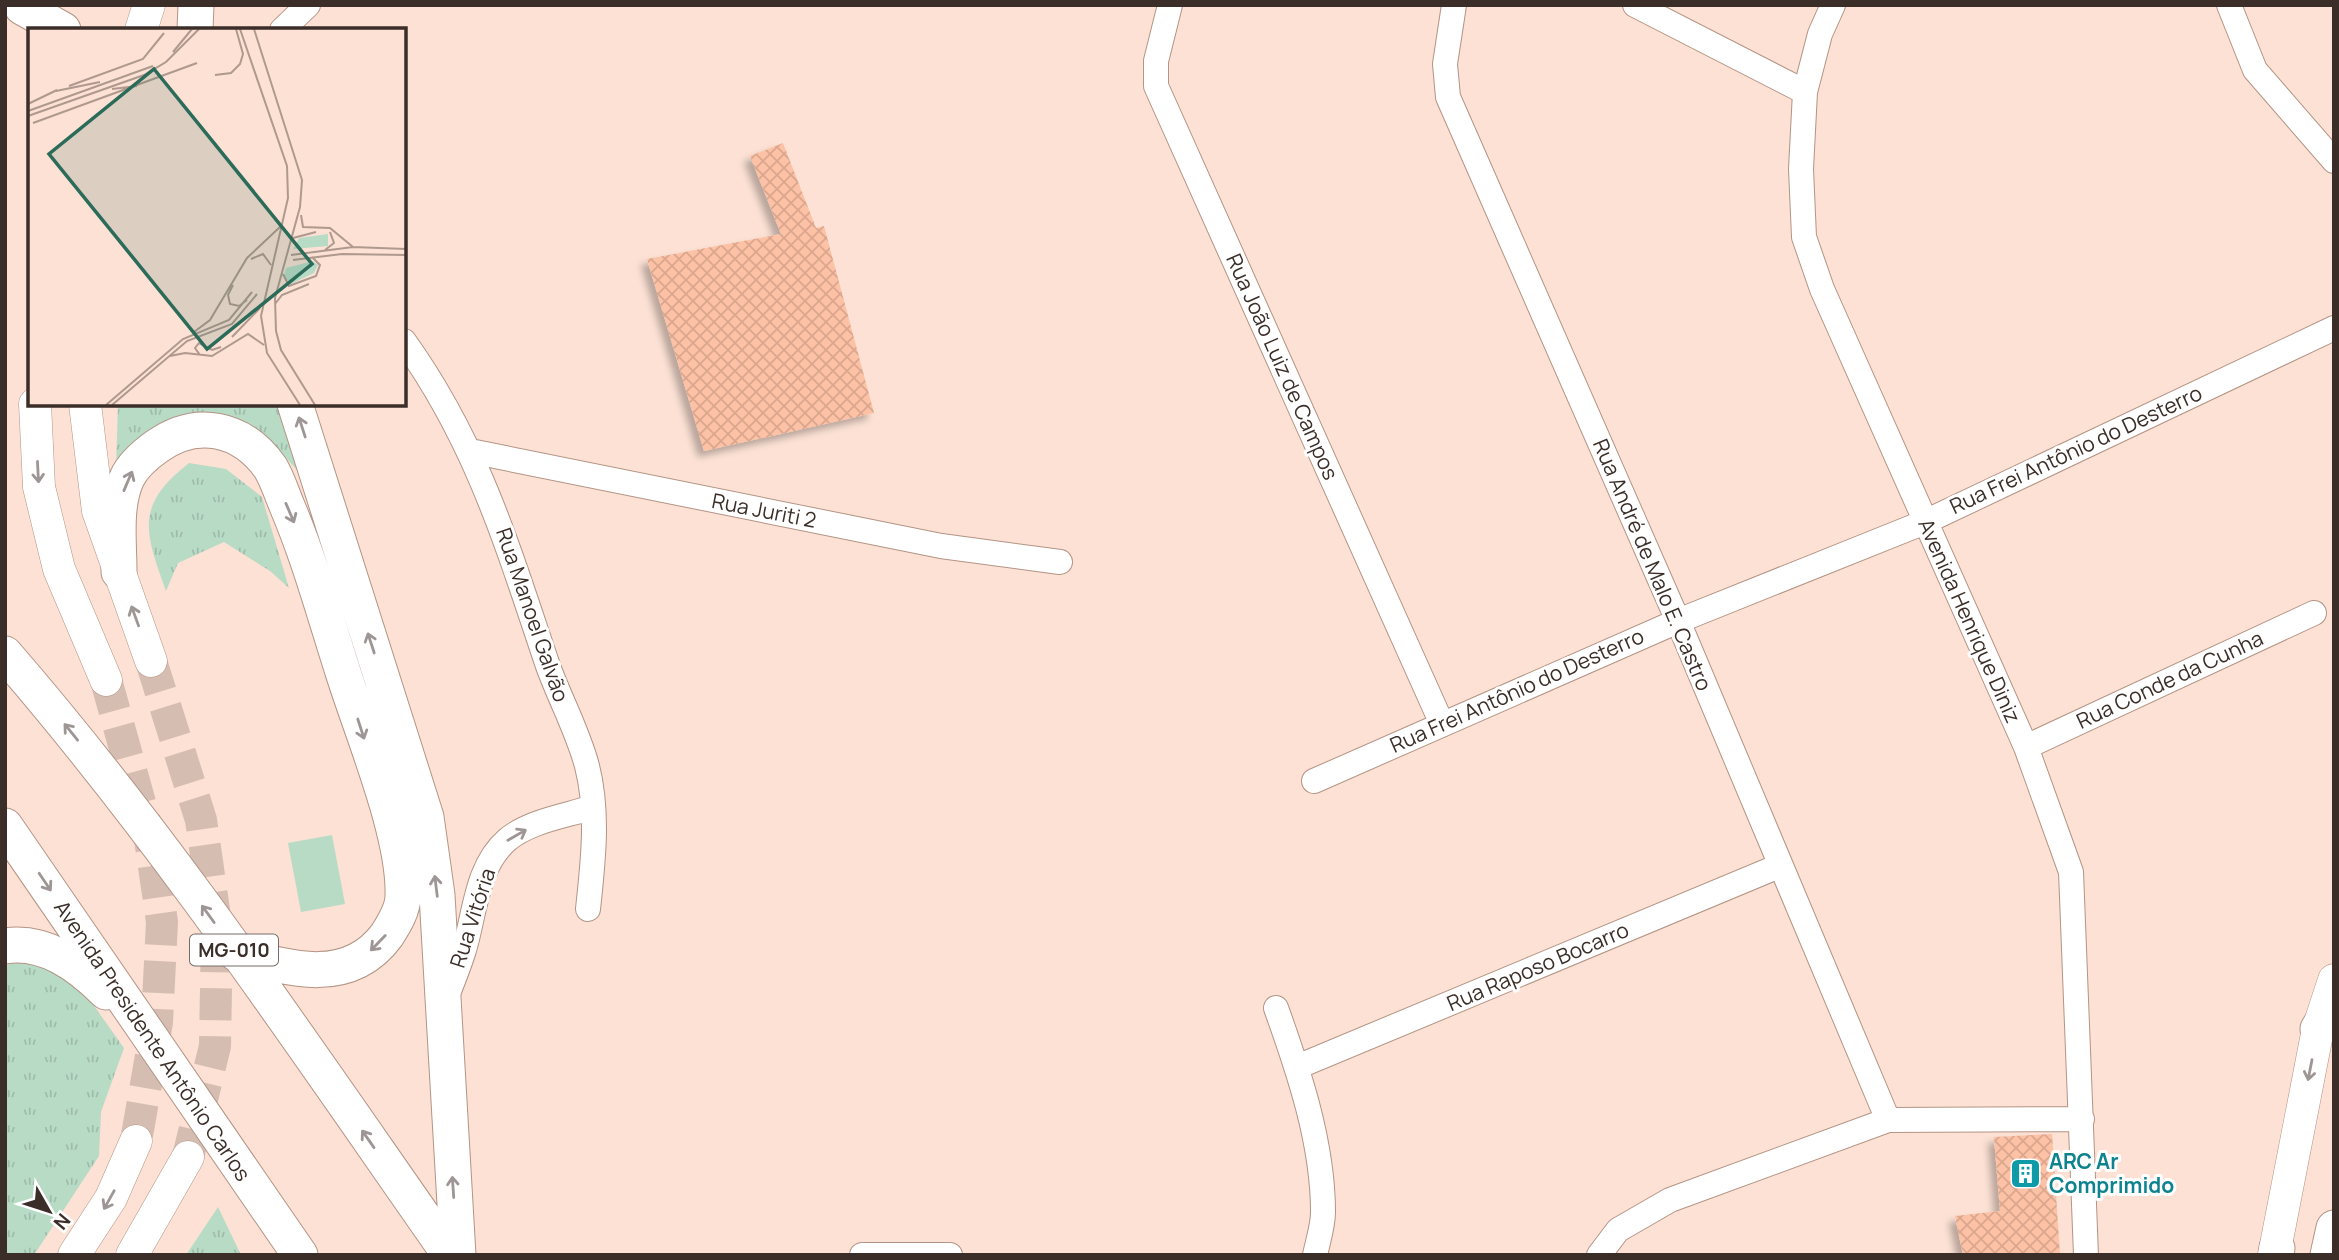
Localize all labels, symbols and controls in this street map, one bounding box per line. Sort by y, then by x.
inset map [28,28,406,406]
street label: Rua João Luiz de Campos [1220,249,1345,484]
street label: Rua Frei Antônio do Desterro [1945,378,2206,520]
one-way arrow [295,416,307,438]
street label: Rua André de Malo E. Castro [1587,434,1719,695]
one-way arrow [32,461,45,484]
one-way arrow [123,471,136,492]
street label: Rua Juriti 2 [710,486,819,534]
one-way arrow [284,502,297,523]
street label: Avenida Henrique Diniz [1912,514,2028,727]
street label: Rua Manoel Galvão [490,524,576,706]
one-way arrow [128,606,140,628]
street label: Rua Frei Antônio do Desterro [1385,621,1648,759]
street label: Rua Conde da Cunha [2072,624,2267,735]
one-way arrow [364,633,377,655]
one-way arrow [355,718,368,740]
one-way arrow [63,723,79,741]
one-way arrow [506,828,526,842]
street label: Rua Vitória [443,864,501,971]
one-way arrow [37,872,52,891]
one-way arrow [429,875,442,898]
street label: Avenida Presidente Antônio Carlos [48,895,257,1186]
one-way arrow [200,905,215,924]
street label: Rua Raposo Bocarro [1443,915,1633,1017]
road number: MG-010 [190,934,278,966]
one-way arrow [370,935,387,952]
one-way arrow [2303,1058,2317,1081]
one-way arrow [361,1130,375,1149]
place label: ARC Ar Comprimido [2049,1147,2174,1199]
building icon: ARC Ar Comprimido [2009,1157,2043,1191]
north arrow [14,1176,84,1246]
one-way arrow [446,1176,459,1198]
one-way arrow [102,1189,116,1209]
text: N [48,1208,77,1235]

